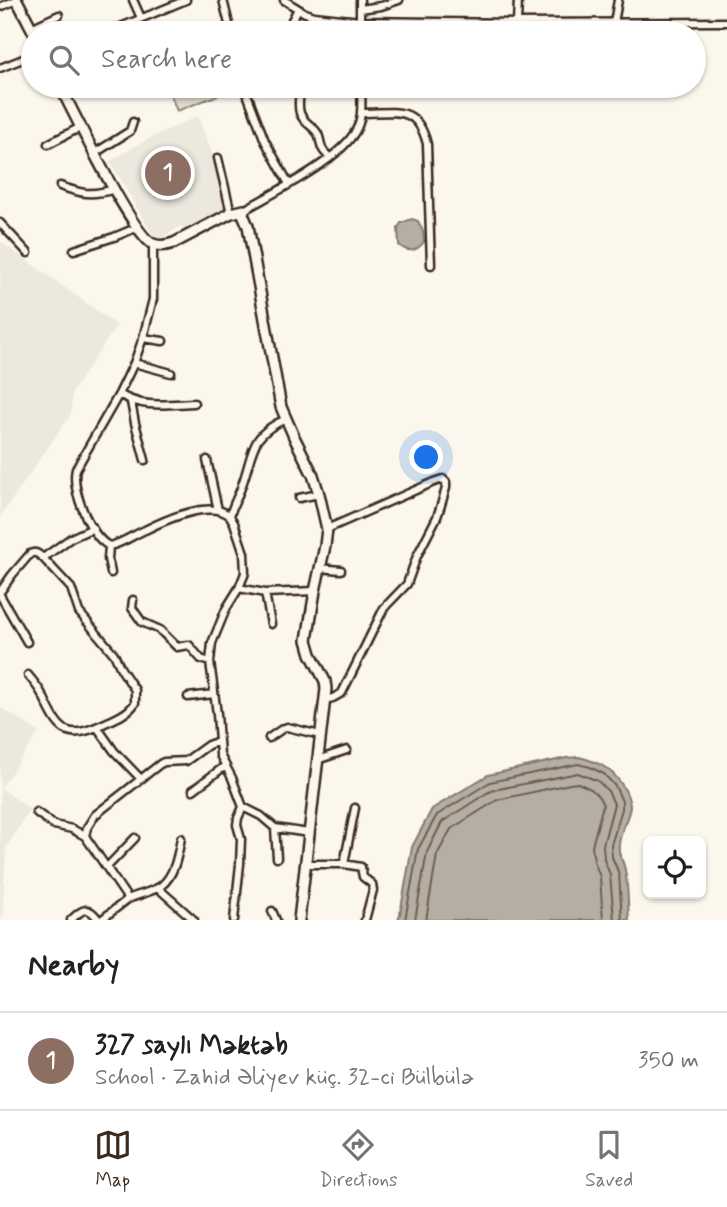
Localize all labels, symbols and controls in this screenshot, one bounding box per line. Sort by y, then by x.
search box [21,21,706,98]
icon: search [45,41,83,79]
text: Search here [101,43,232,77]
pin: 1 [145,147,191,199]
your location [409,440,443,474]
map controls [643,836,706,899]
button: locate [643,836,706,899]
text: Nearby [28,946,119,985]
text: 327 saylı Məktəb [95,1029,288,1063]
text: 1 [46,1046,56,1076]
text: 350 m [638,1046,699,1076]
text: School · Zahid Əliyev küç. 32-ci Bülbülə [95,1063,474,1093]
tab: Map [94,1126,132,1193]
tab: Directions [319,1126,398,1193]
tab: Saved [585,1126,633,1193]

